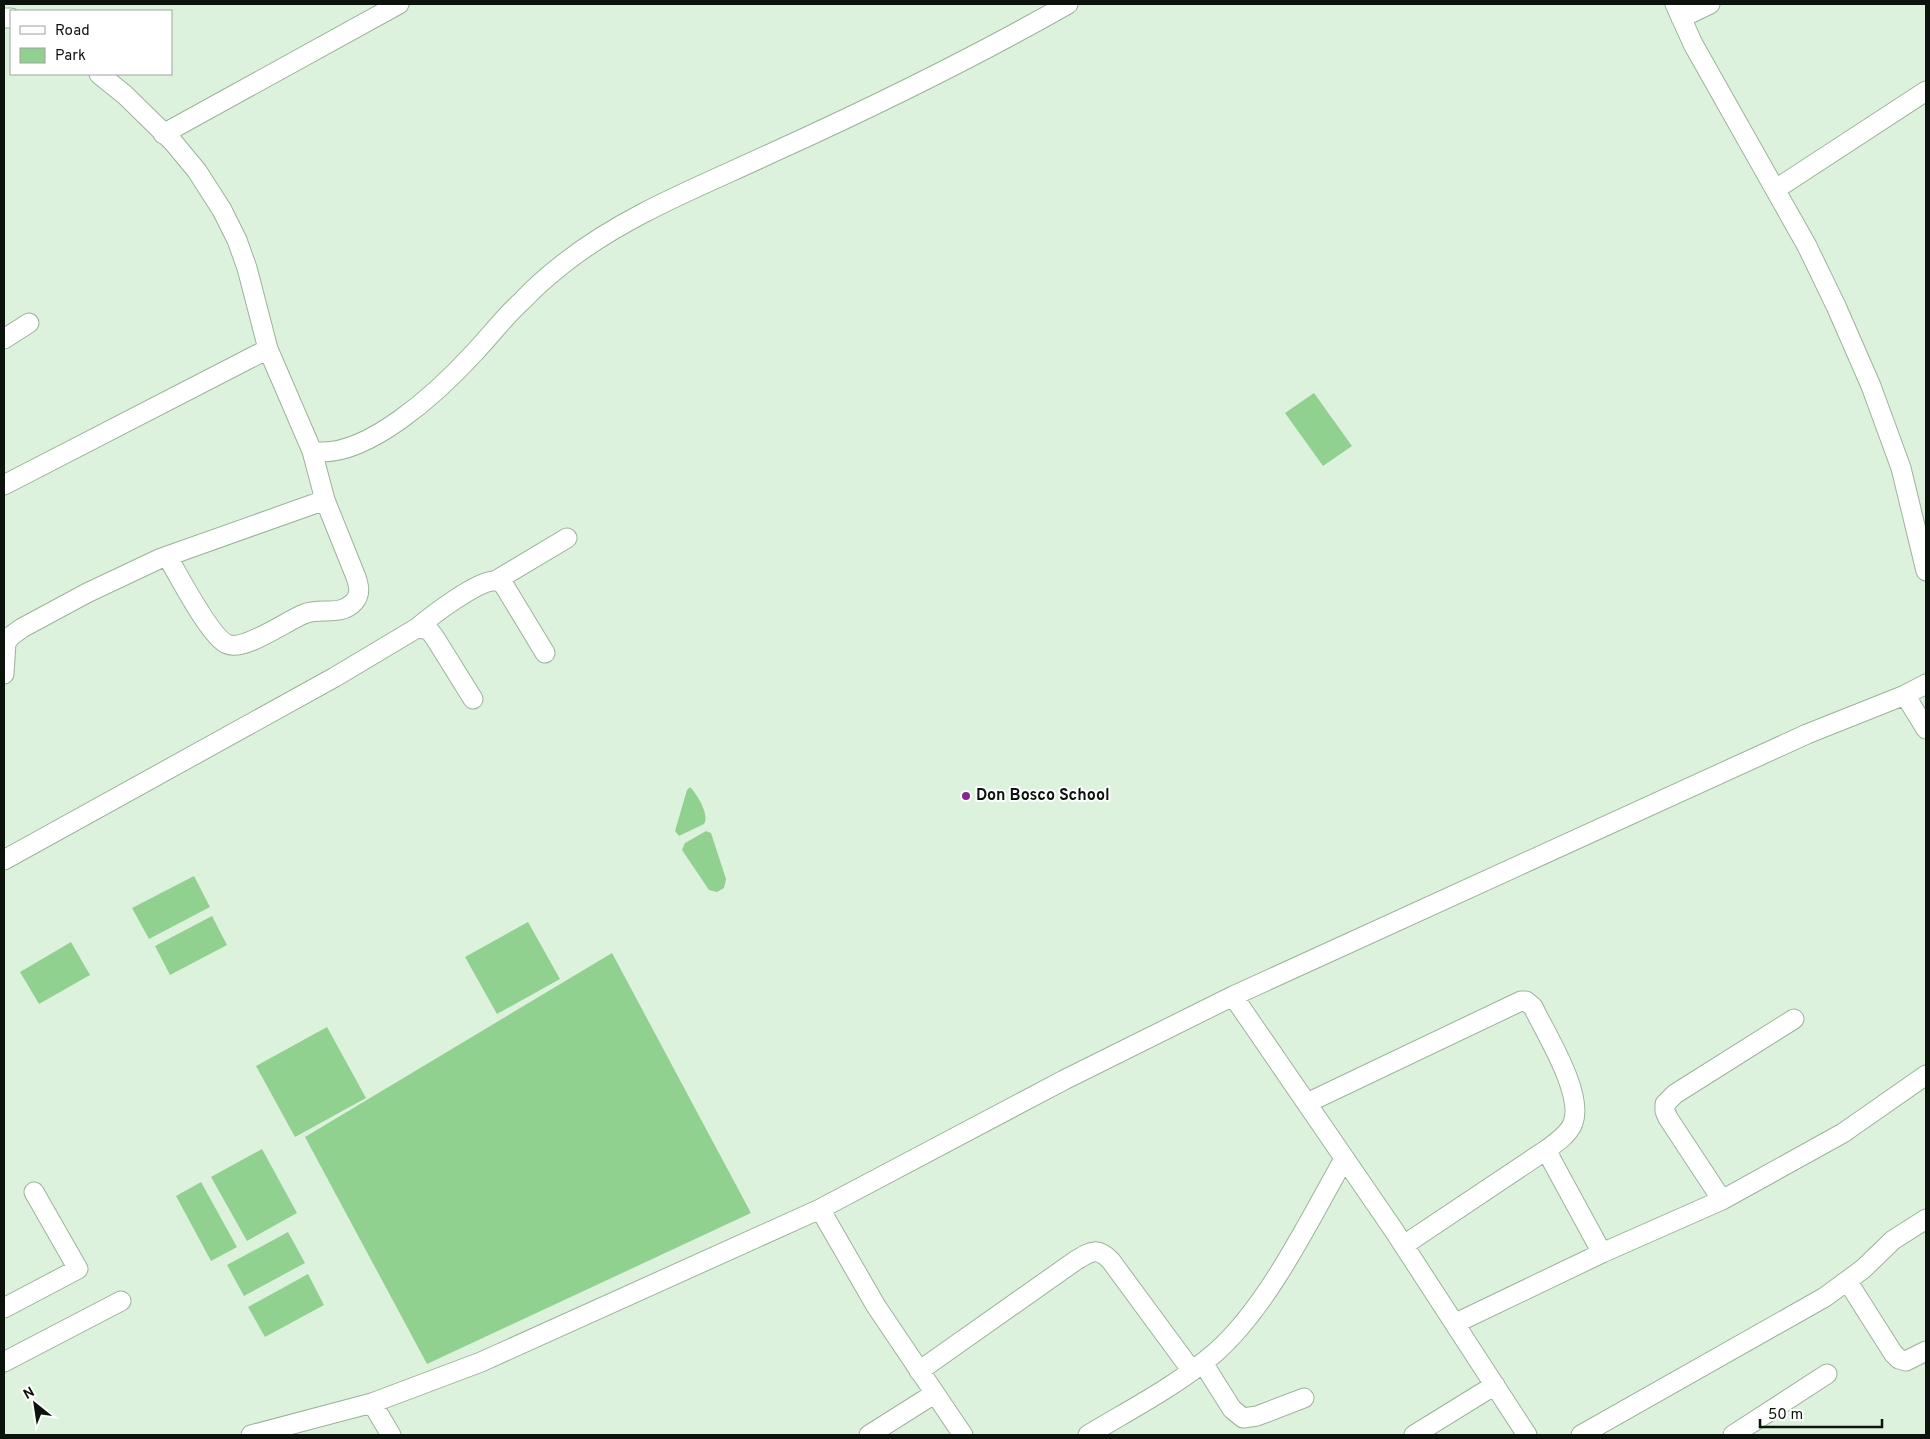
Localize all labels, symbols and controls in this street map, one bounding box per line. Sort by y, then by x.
legend [10,10,172,75]
text: Road [55,22,90,41]
text: Park [55,47,86,66]
place label: Don Bosco School [976,786,1110,806]
marker: Don Bosco School [960,790,972,802]
north arrow [10,1379,60,1429]
text: N [21,1384,38,1404]
scale bar [1760,1396,1882,1428]
text: 50 m [1768,1406,1803,1425]

